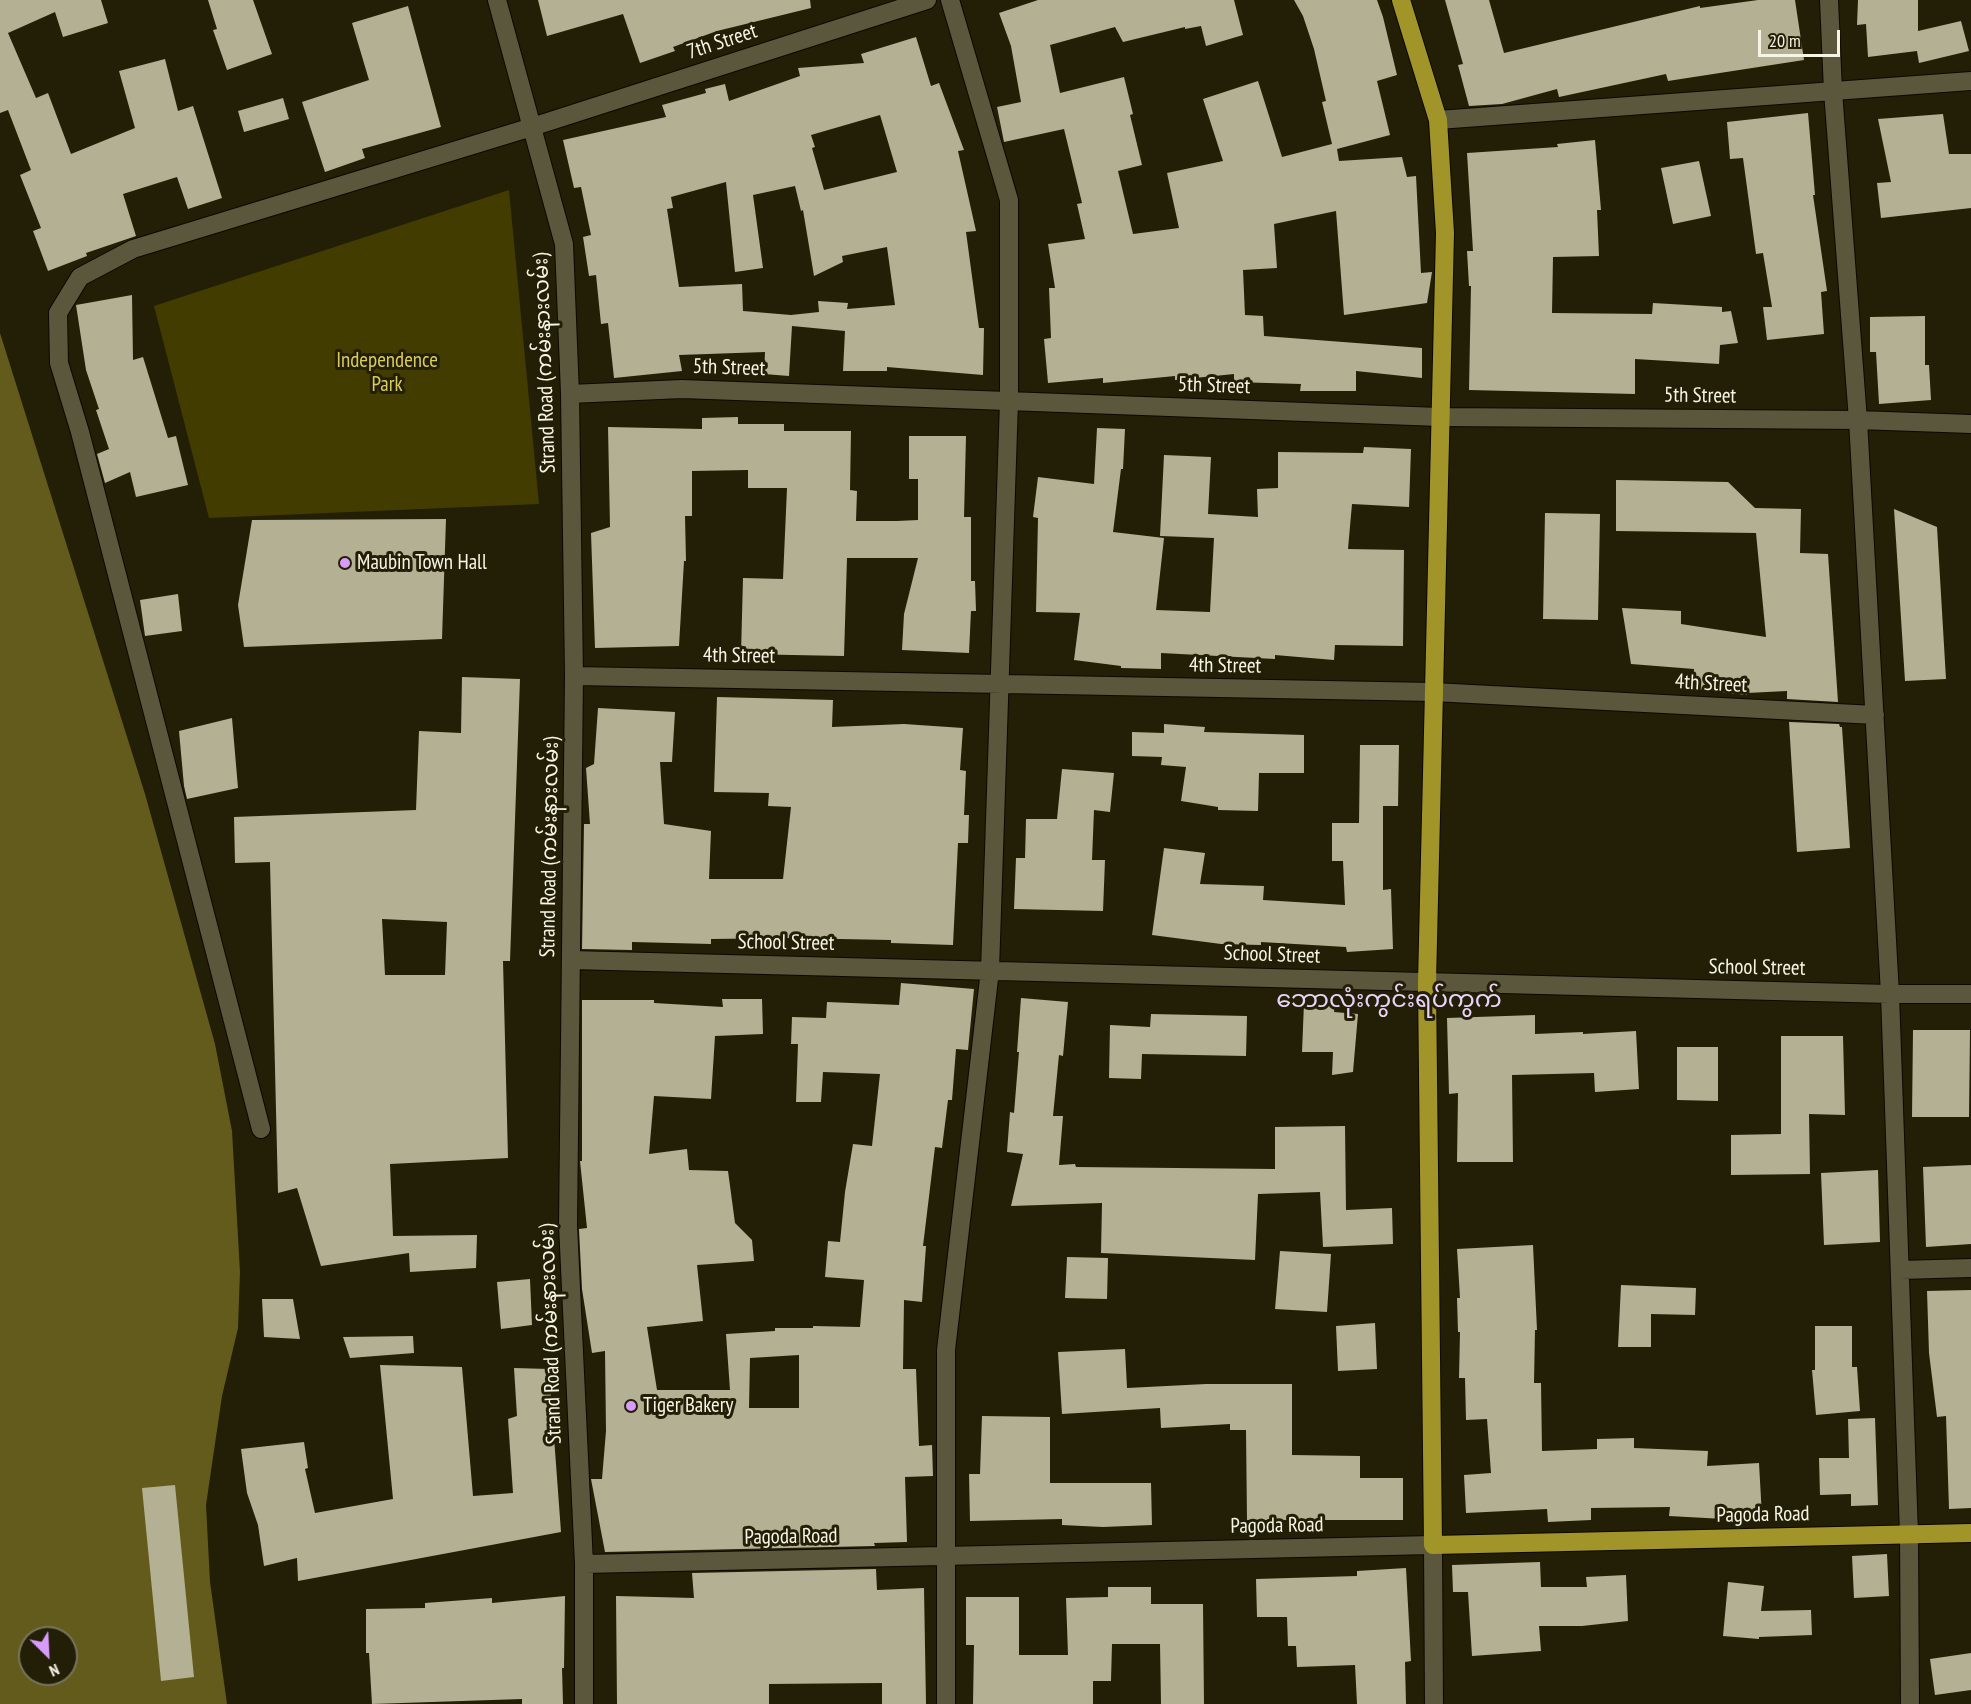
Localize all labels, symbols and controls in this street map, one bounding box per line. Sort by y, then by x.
scale bar [1761,18,1844,56]
street label: 7th Street [684,19,760,65]
text: 20 m [1769,29,1801,52]
street label: Strand Road (ကမ်းနားလမ်း) [529,252,561,474]
park label: Independence Park [336,348,438,398]
street label: 5th Street [692,354,766,382]
street label: 5th Street [1177,372,1251,400]
street label: 5th Street [1664,383,1736,409]
place label: Maubin Town Hall [357,550,487,576]
marker: Maubin Town Hall [338,556,352,570]
street label: 4th Street [703,643,775,669]
street label: 4th Street [1189,653,1261,679]
street label: 4th Street [1674,670,1748,698]
street label: Strand Road (ကမ်းနားလမ်း) [535,736,565,958]
street label: School Street [737,930,835,956]
street label: School Street [1223,941,1321,969]
street label: School Street [1708,955,1806,981]
district label: ဘောလုံးကွင်းရပ်ကွက် [1276,986,1502,1014]
street label: Strand Road (ကမ်းနားလမ်း) [535,1223,567,1445]
place label: Tiger Bakery [643,1393,733,1419]
marker: Tiger Bakery [624,1399,638,1413]
street label: Pagoda Road [1716,1502,1810,1528]
street label: Pagoda Road [1230,1513,1324,1539]
street label: Pagoda Road [744,1524,838,1550]
north arrow [18,1626,78,1686]
text: N [47,1660,63,1682]

